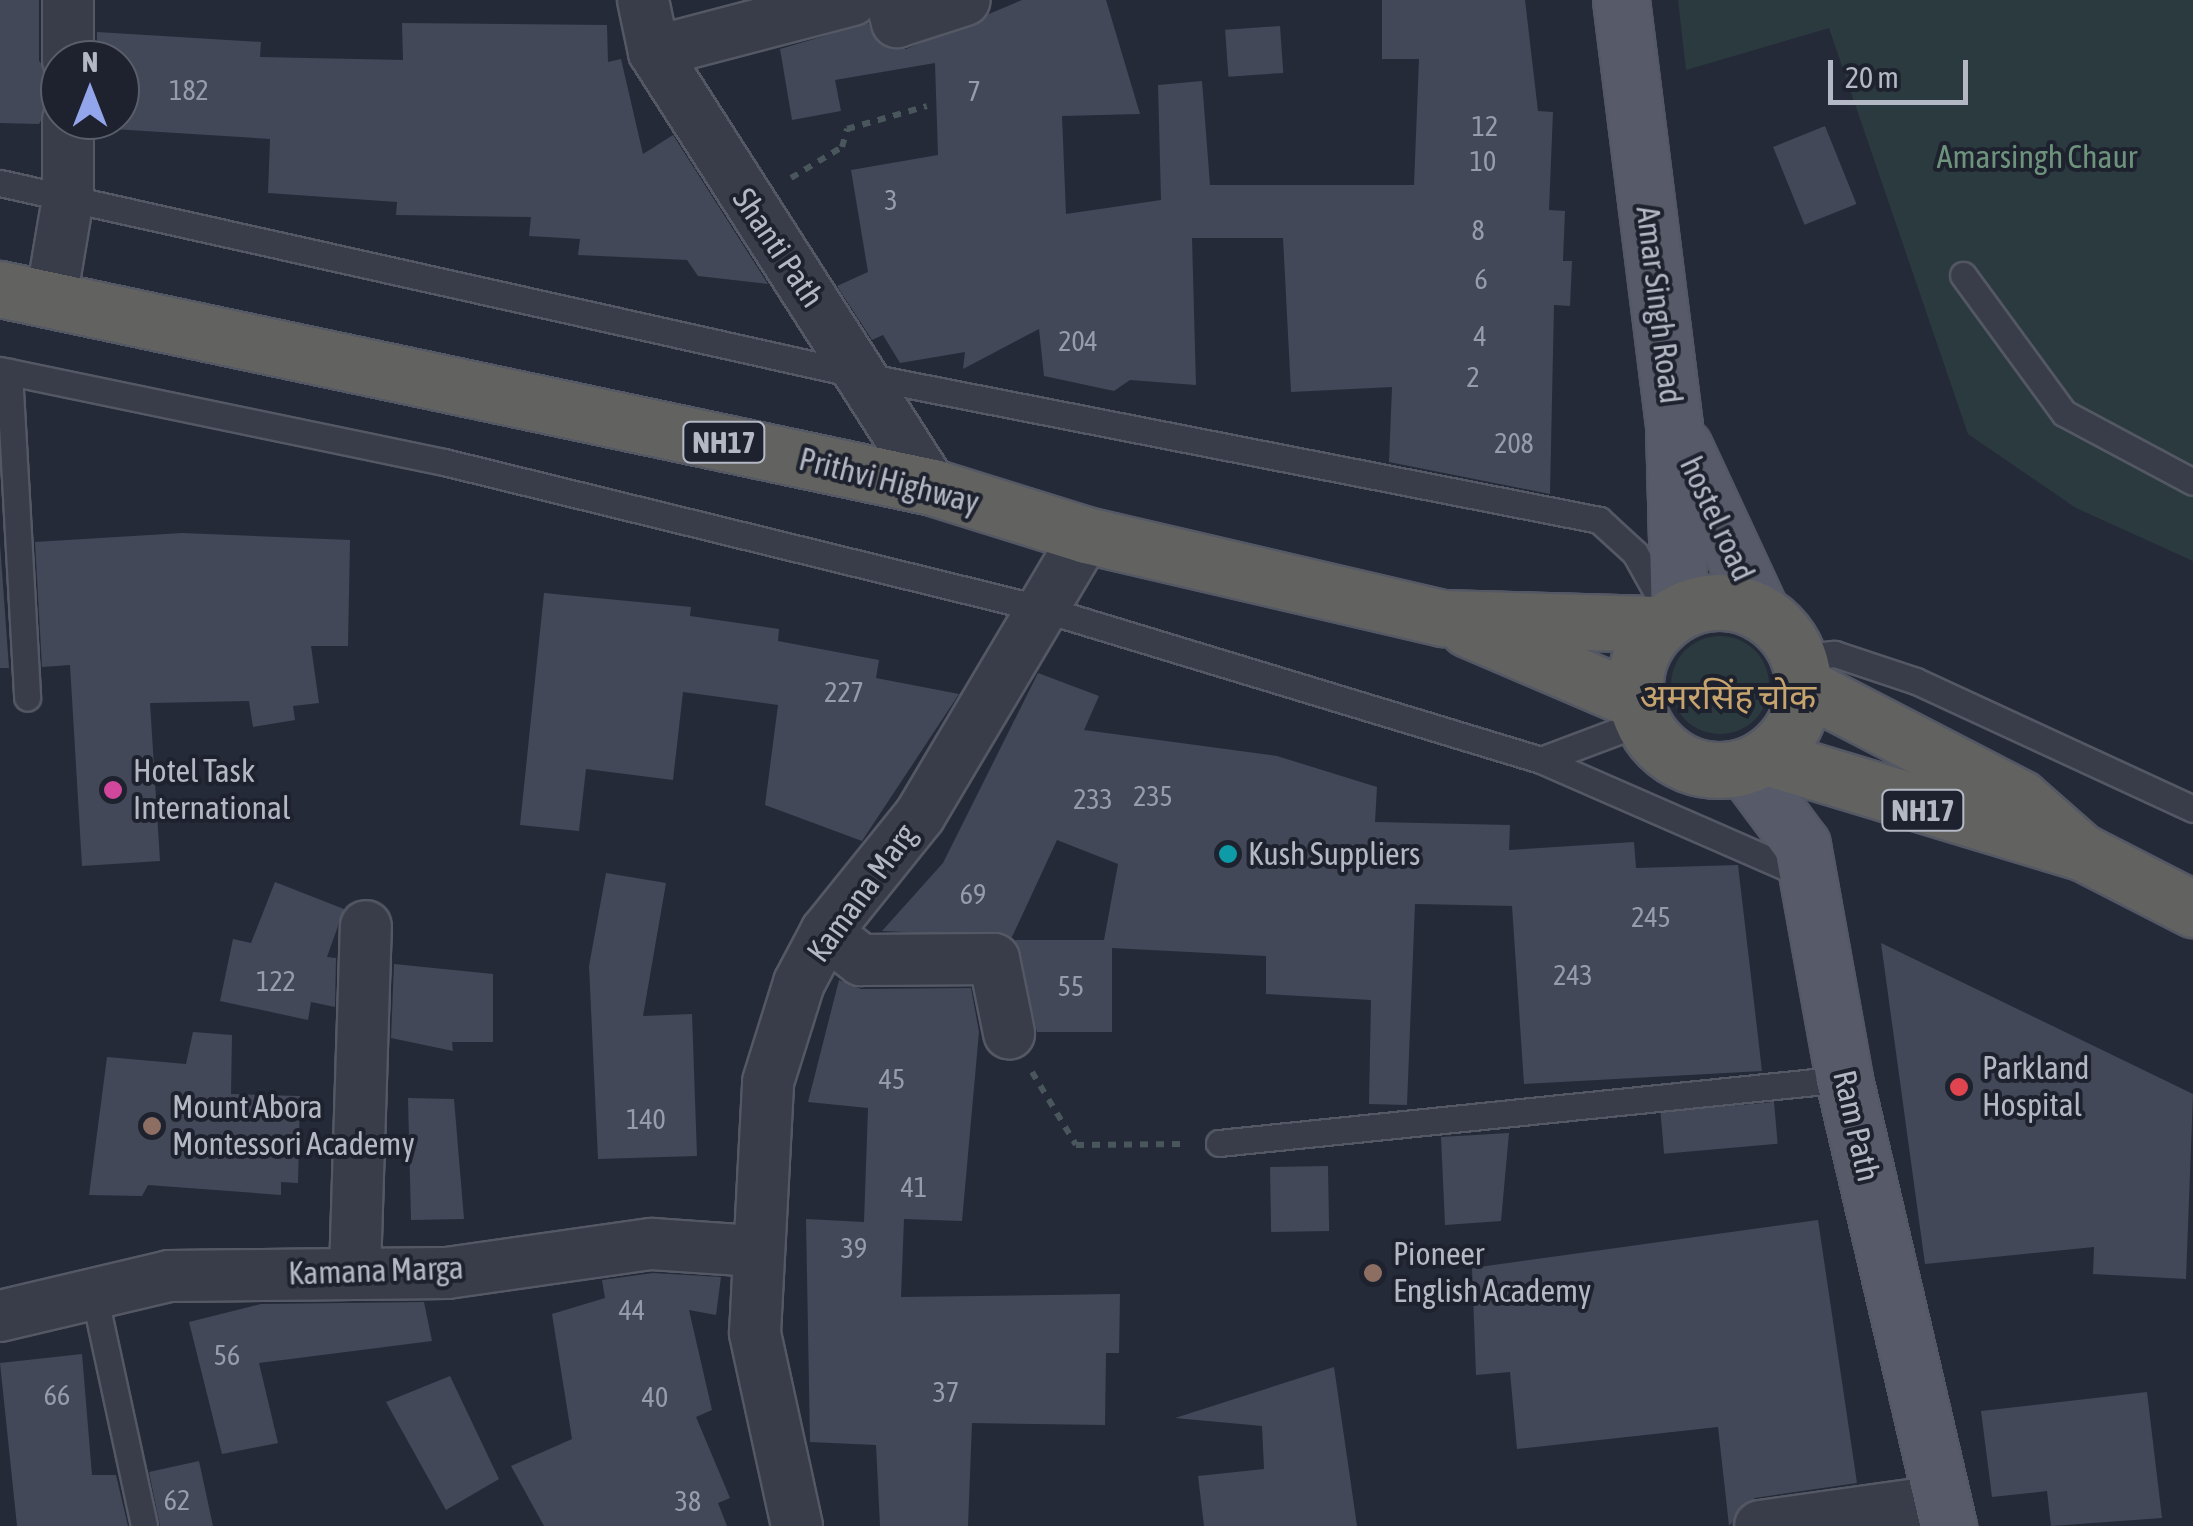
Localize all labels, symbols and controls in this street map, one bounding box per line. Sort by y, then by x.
north arrow [40,40,140,140]
scale bar [1833,40,1973,102]
text: N [82,46,98,78]
text: 20 m [1845,60,1899,94]
house number: 182 [169,73,209,107]
house number: 7 [967,74,981,108]
house number: 12 [1472,109,1498,143]
park label: Amarsingh Chaur [1937,138,2137,176]
house number: 10 [1470,144,1496,178]
street label: Shanti Path [724,181,832,315]
house number: 3 [884,183,898,217]
street label: Amar Singh Road [1628,204,1690,406]
house number: 8 [1471,213,1485,247]
house number: 6 [1474,262,1488,296]
house number: 4 [1473,319,1487,353]
house number: 204 [1058,324,1098,358]
house number: 2 [1466,360,1480,394]
road number: NH17 [682,417,766,467]
house number: 208 [1494,426,1534,460]
street label: Prithvi Highway [795,440,983,522]
street label: hostel road [1672,451,1762,587]
house number: 227 [824,675,864,709]
district label: अमरसिंह चोक [1640,675,1816,717]
place label: Hotel Task International [133,753,290,828]
marker: Hotel Task International [102,779,124,801]
house number: 235 [1133,779,1173,813]
house number: 233 [1073,782,1113,816]
road number: NH17 [1880,785,1966,835]
street label: Kamana Marg [799,817,925,969]
place label: Kush Suppliers [1248,835,1420,873]
marker: Kush Suppliers [1217,843,1239,865]
house number: 69 [960,877,986,911]
house number: 245 [1631,900,1671,934]
house number: 243 [1553,958,1593,992]
house number: 122 [256,964,296,998]
house number: 55 [1058,969,1084,1003]
place label: Parkland Hospital [1982,1050,2089,1125]
house number: 45 [879,1062,905,1096]
street label: Ram Path [1825,1067,1887,1185]
marker: Parkland Hospital [1946,1074,1972,1100]
place label: Mount Abora Montessori Academy [172,1089,415,1164]
house number: 140 [626,1102,666,1136]
marker: Mount Abora Montessori Academy [141,1115,163,1137]
house number: 41 [901,1170,927,1204]
house number: 39 [841,1231,867,1265]
place label: Pioneer English Academy [1393,1236,1591,1311]
street label: Kamana Marga [288,1249,464,1293]
marker: Pioneer English Academy [1362,1262,1384,1284]
house number: 44 [619,1293,645,1327]
house number: 56 [214,1338,240,1372]
house number: 37 [933,1375,959,1409]
house number: 66 [44,1378,70,1412]
house number: 40 [642,1380,668,1414]
house number: 62 [164,1483,190,1517]
house number: 38 [675,1484,701,1518]

